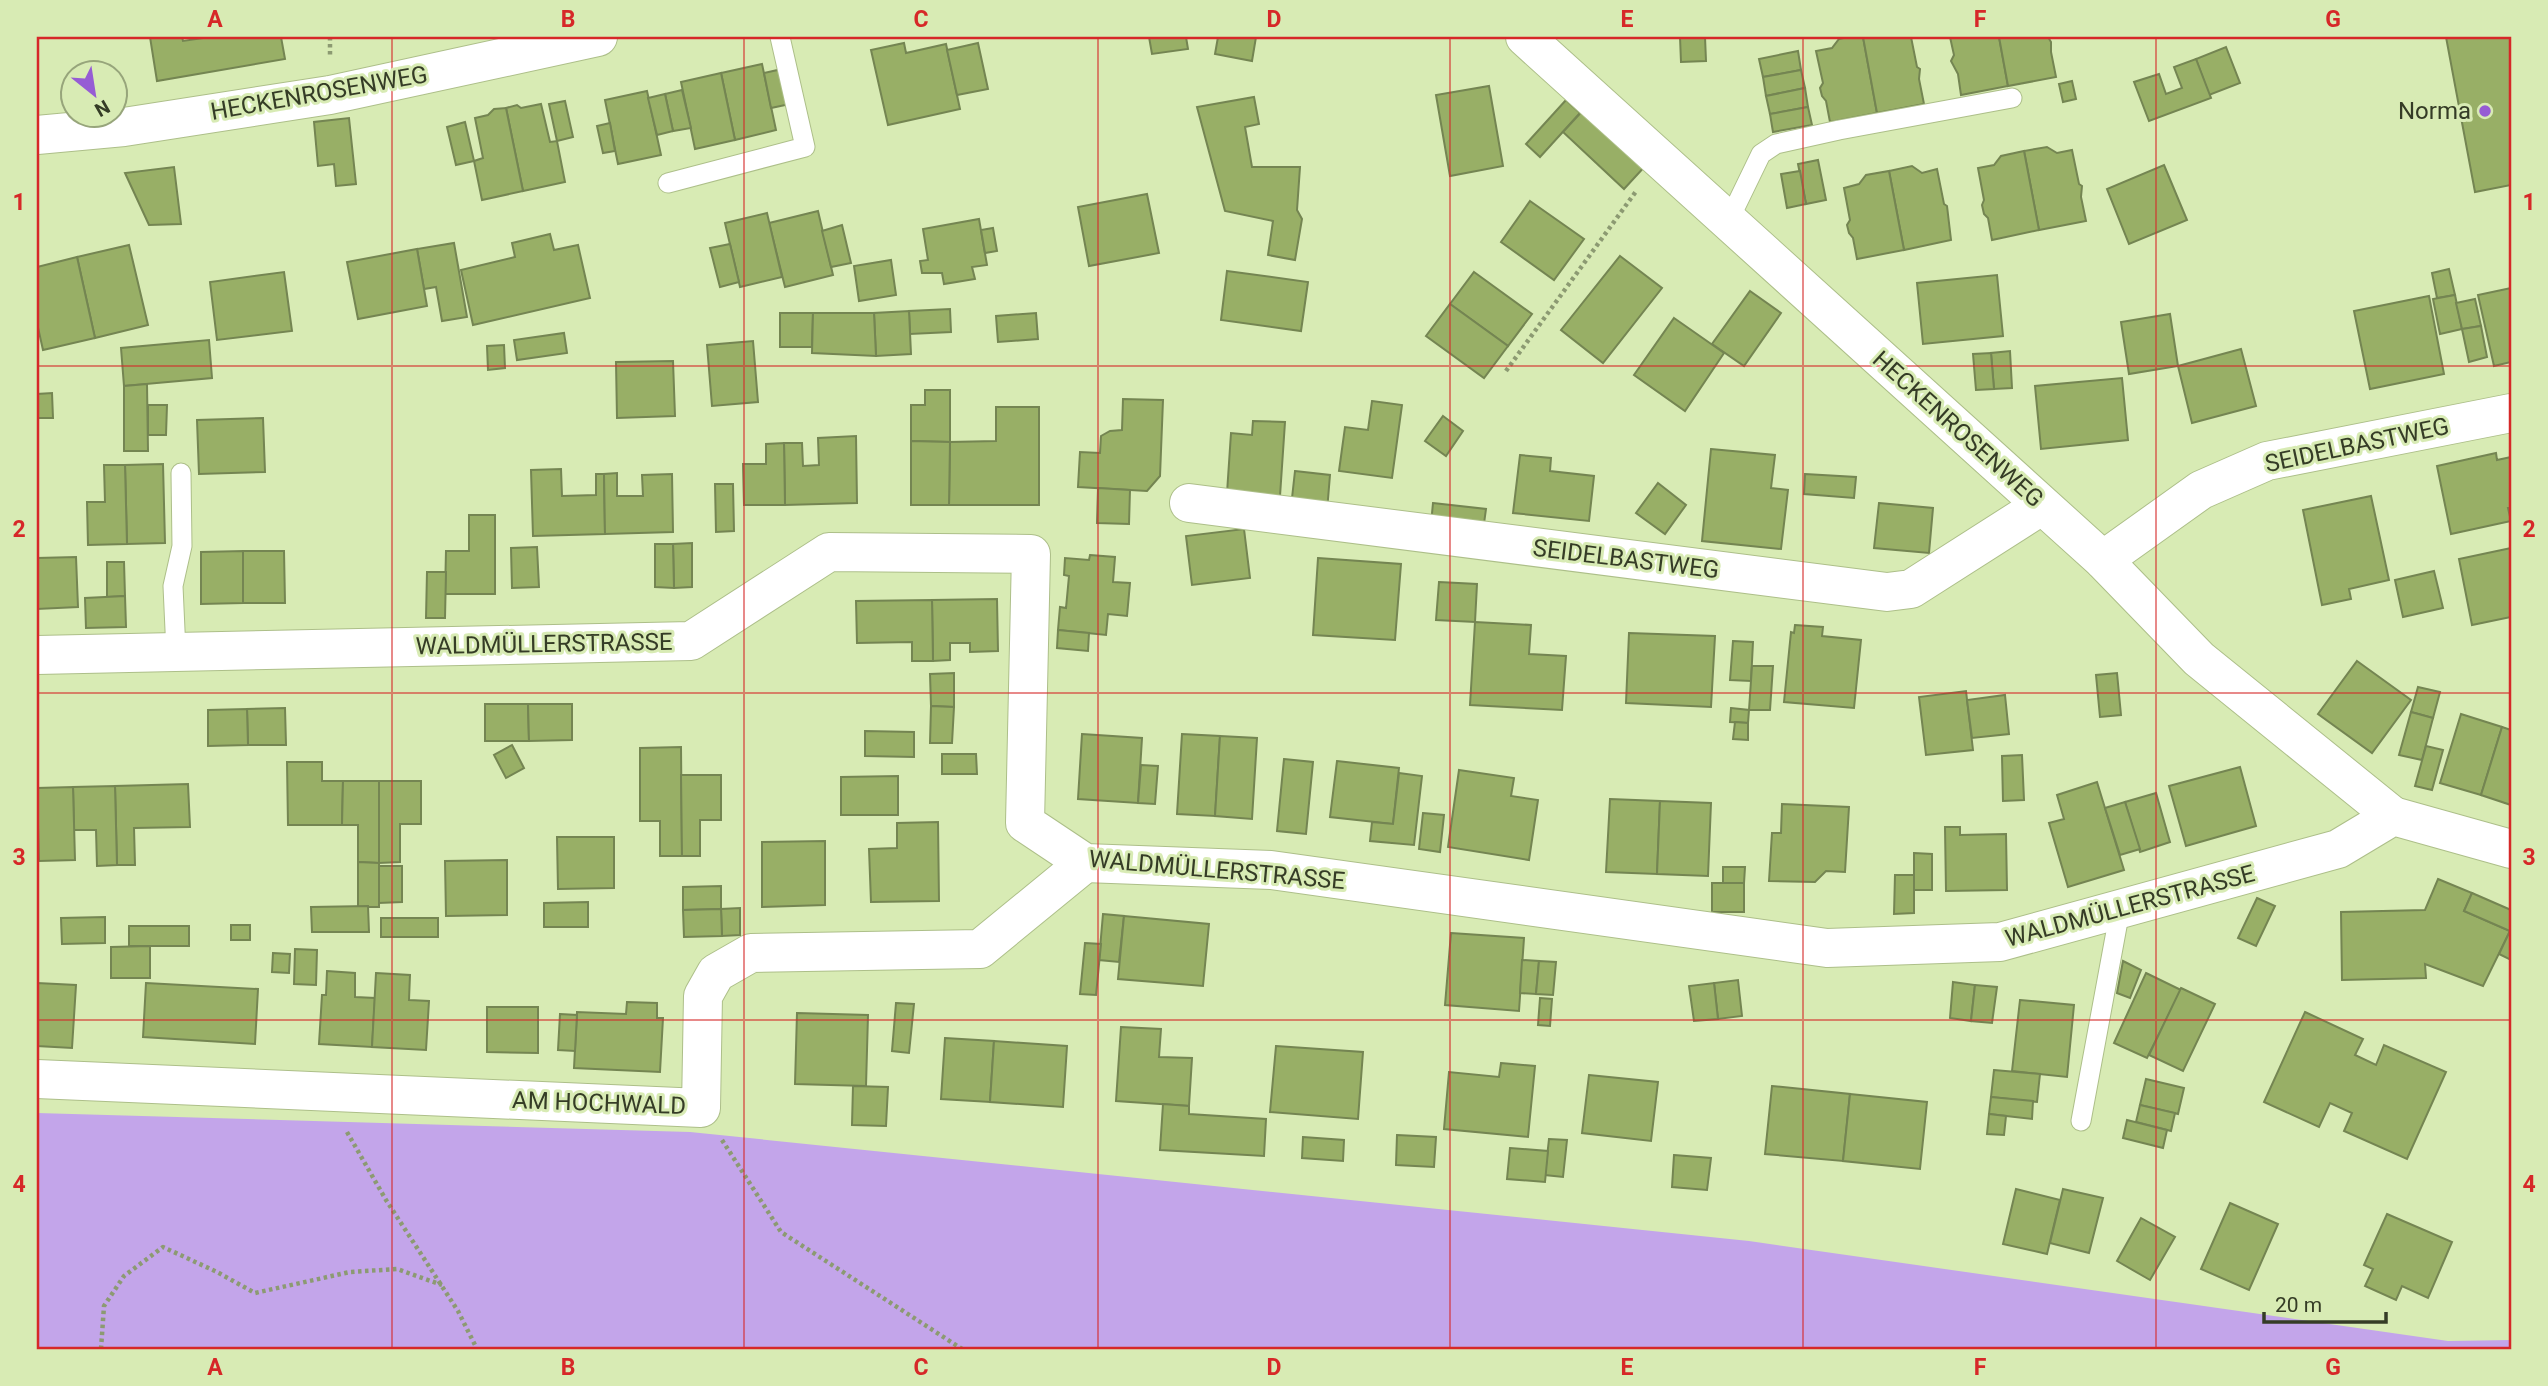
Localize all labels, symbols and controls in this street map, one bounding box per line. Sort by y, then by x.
text: A [207,6,223,33]
text: B [561,6,575,33]
text: C [913,6,929,33]
text: D [1267,6,1281,33]
text: E [1621,6,1634,33]
text: F [1974,6,1987,33]
text: G [2325,6,2341,33]
north arrow [60,60,130,130]
street label: HECKENROSENWEG [208,60,430,126]
text: N [91,95,114,122]
place label: Norma [2398,97,2471,125]
marker: Norma [2477,103,2493,119]
text: 1 [12,189,26,216]
text: 1 [2522,189,2536,216]
street label: HECKENROSENWEG [1867,345,2049,513]
street label: SEIDELBASTWEG [2262,412,2452,478]
text: 2 [12,516,26,543]
text: 2 [2522,516,2536,543]
street label: SEIDELBASTWEG [1531,534,1721,584]
street label: WALDMÜLLERSTRASSE [415,628,673,660]
text: 3 [12,844,26,871]
text: 3 [2522,844,2536,871]
street label: WALDMÜLLERSTRASSE [1088,845,1346,895]
street label: WALDMÜLLERSTRASSE [2002,859,2258,953]
street label: AM HOCHWALD [512,1086,686,1120]
text: 4 [12,1171,26,1198]
text: 4 [2522,1171,2536,1198]
scale bar [2264,1281,2387,1325]
text: 20 m [2275,1293,2322,1317]
text: A [207,1354,223,1381]
text: B [561,1354,575,1381]
text: C [913,1354,929,1381]
text: D [1267,1354,1281,1381]
text: E [1621,1354,1634,1381]
text: F [1974,1354,1987,1381]
text: G [2325,1354,2341,1381]

